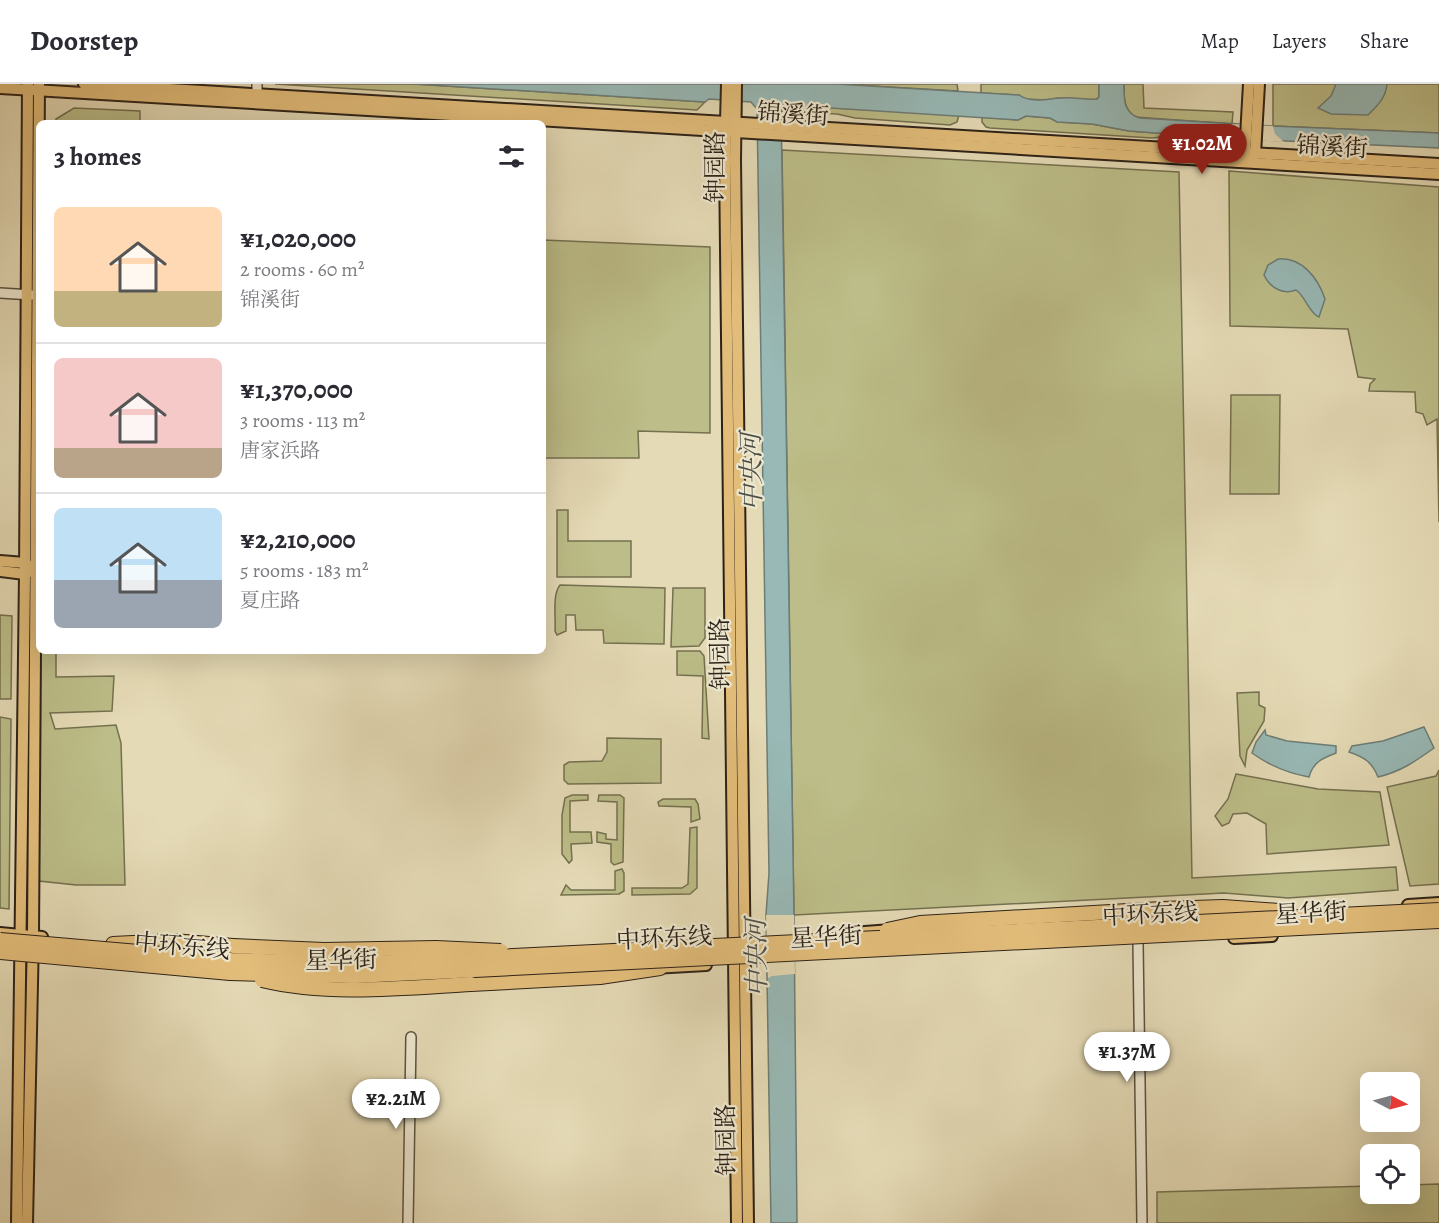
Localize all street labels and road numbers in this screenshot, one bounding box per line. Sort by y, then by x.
street label: 锦溪街 [756,96,830,132]
street label: 锦溪街 [1295,129,1369,165]
street label: 钟园路 [699,131,731,203]
street label: 钟园路 [703,618,737,690]
street label: 星华街 [1274,895,1348,931]
street label: 中环东线 [1101,896,1199,932]
street label: 星华街 [789,919,863,955]
street label: 中环东线 [615,920,713,956]
street label: 中环东线 [133,926,231,966]
street label: 星华街 [305,943,377,977]
street label: 钟园路 [709,1104,743,1176]

